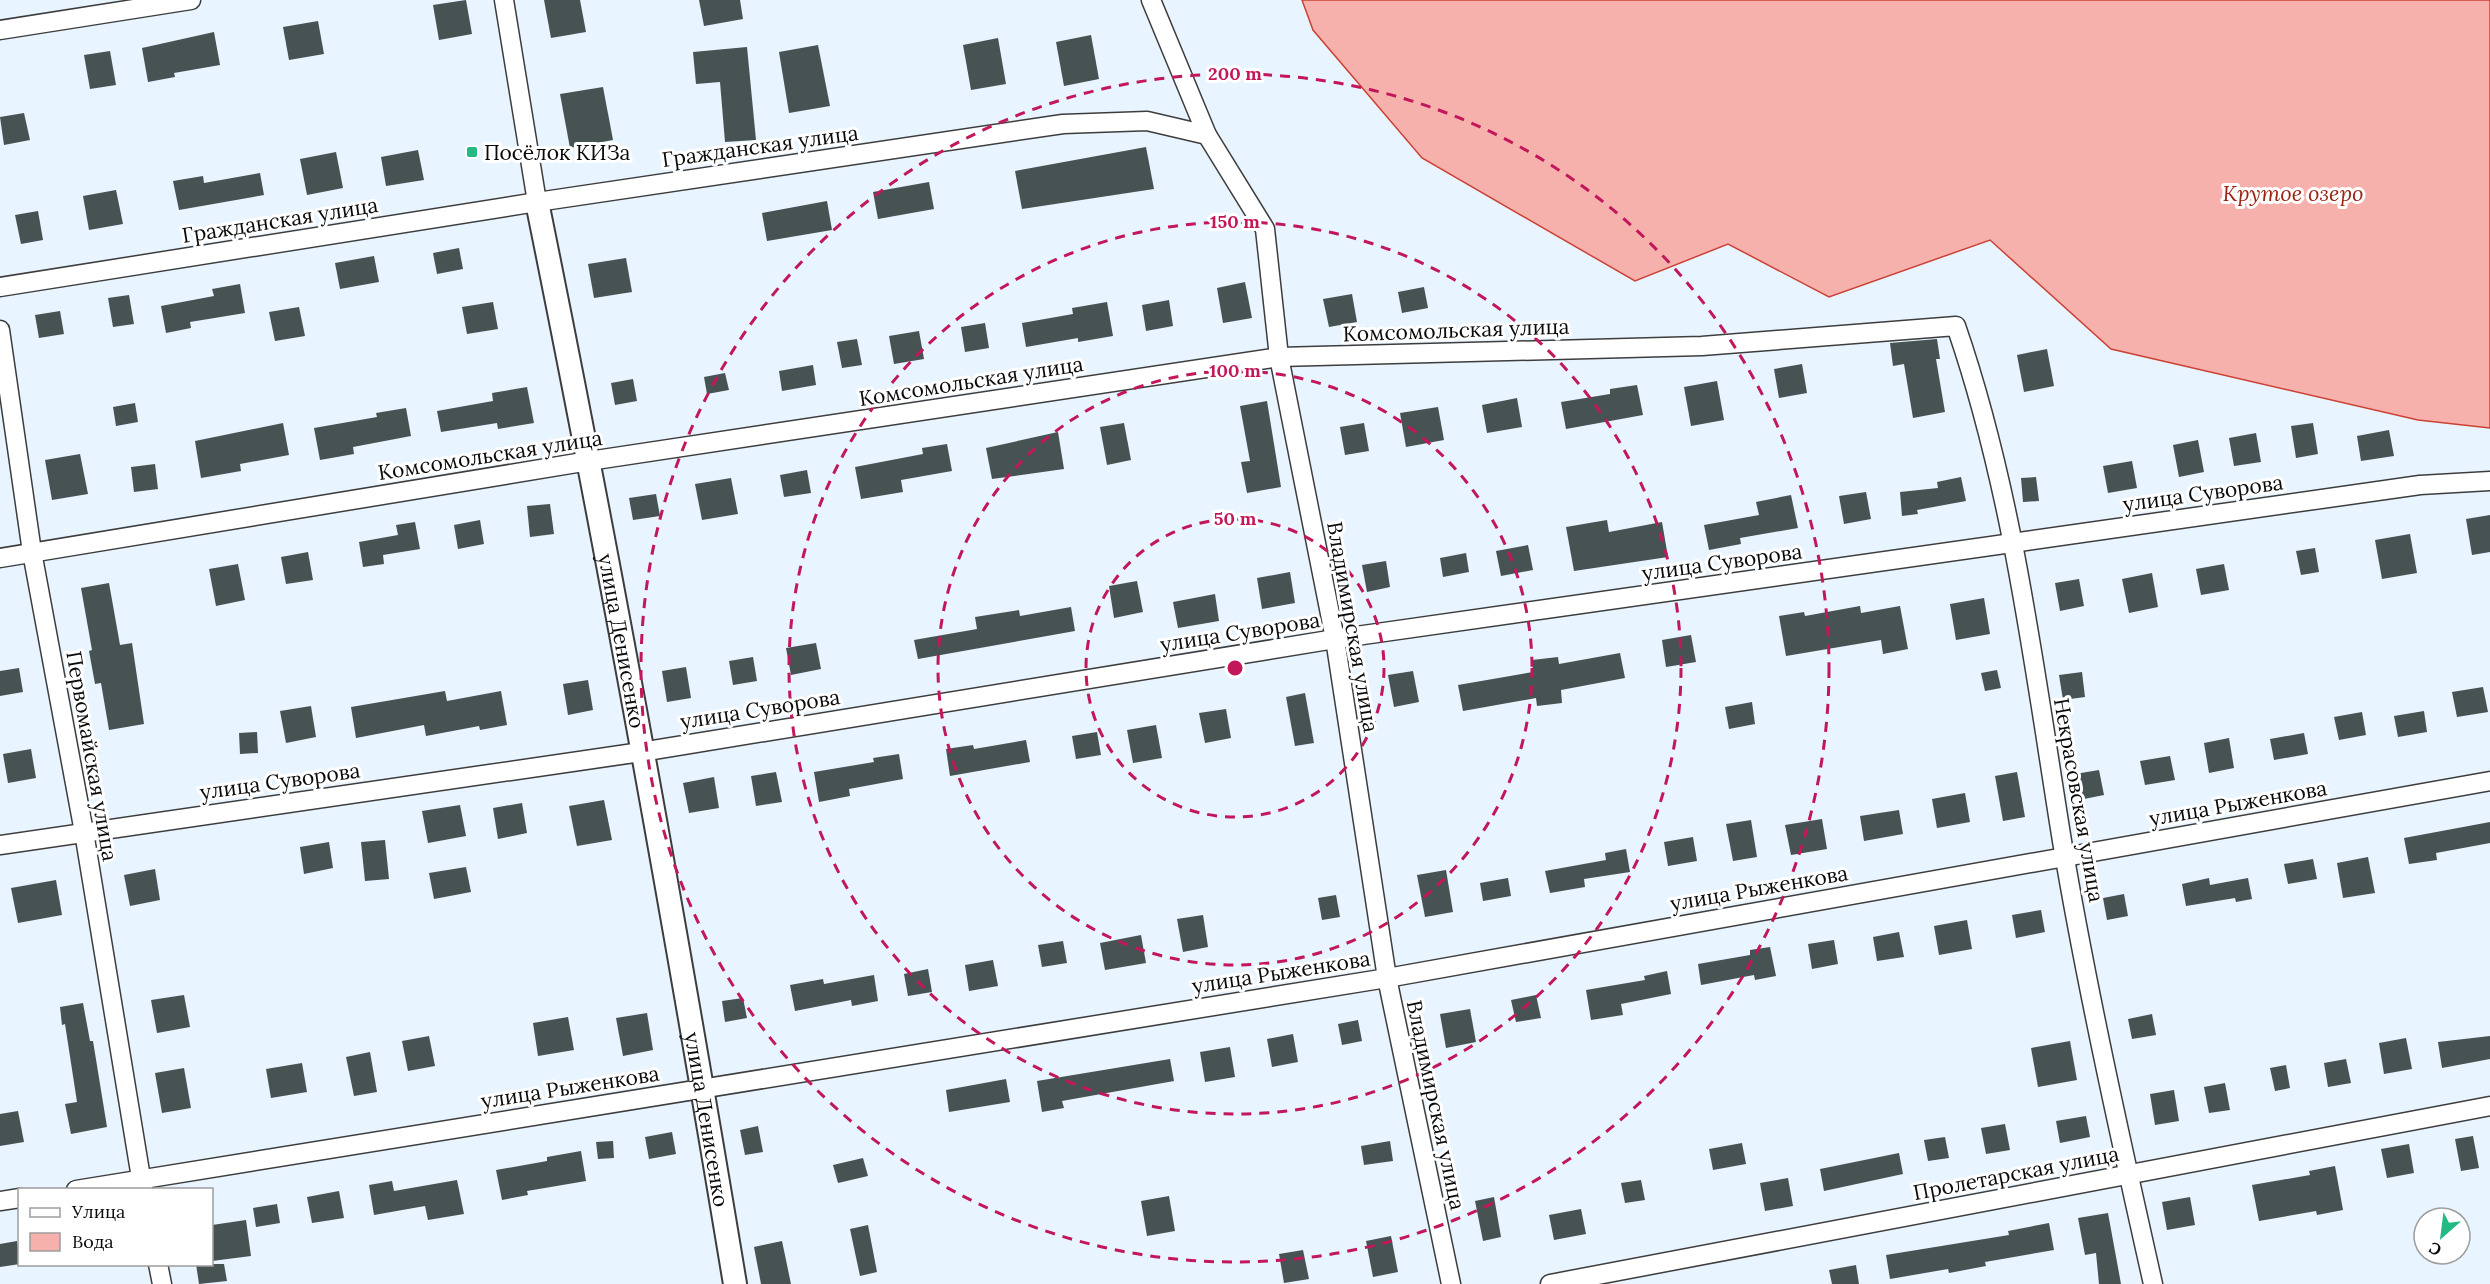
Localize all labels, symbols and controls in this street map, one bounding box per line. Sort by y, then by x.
text: 200 m [1208,62,1262,85]
street label: Гражданская улица [660,119,860,173]
place label: Посёлок КИЗа [484,139,631,166]
marker: Посёлок КИЗа [465,145,479,159]
water label: Крутое озеро [2222,179,2364,207]
street label: Гражданская улица [180,191,380,249]
text: 150 m [1210,210,1260,233]
street label: Комсомольская улица [1342,313,1570,347]
street label: Комсомольская улица [857,350,1085,412]
text: 100 m [1209,359,1261,382]
street label: Комсомольская улица [376,424,604,486]
street label: улица Суворова [2121,468,2285,518]
text: 50 m [1214,507,1257,530]
street label: Владимирская улица [1321,519,1385,735]
street label: улица Суворова [1640,537,1804,587]
street label: улица Денисенко [593,551,652,730]
street label: улица Суворова [1158,606,1322,658]
street label: Первомайская улица [60,649,124,863]
centre of rings [1225,658,1245,678]
street label: улица Суворова [678,683,842,735]
street label: Некрасовская улица [2048,696,2110,904]
street label: улица Суворова [198,756,362,806]
street label: улица Рыженкова [2147,774,2329,832]
street label: улица Рыженкова [1668,859,1850,917]
street label: улица Рыженкова [1190,945,1372,999]
street label: Владимирская улица [1401,998,1471,1212]
street label: улица Денисенко [679,1030,735,1209]
street label: улица Рыженкова [479,1060,661,1114]
street label: Пролетарская улица [1911,1140,2121,1206]
legend [18,1188,213,1266]
text: Улица [71,1200,125,1223]
north arrow [2412,1206,2472,1266]
text: Вода [72,1230,114,1253]
text: С [2425,1238,2445,1261]

